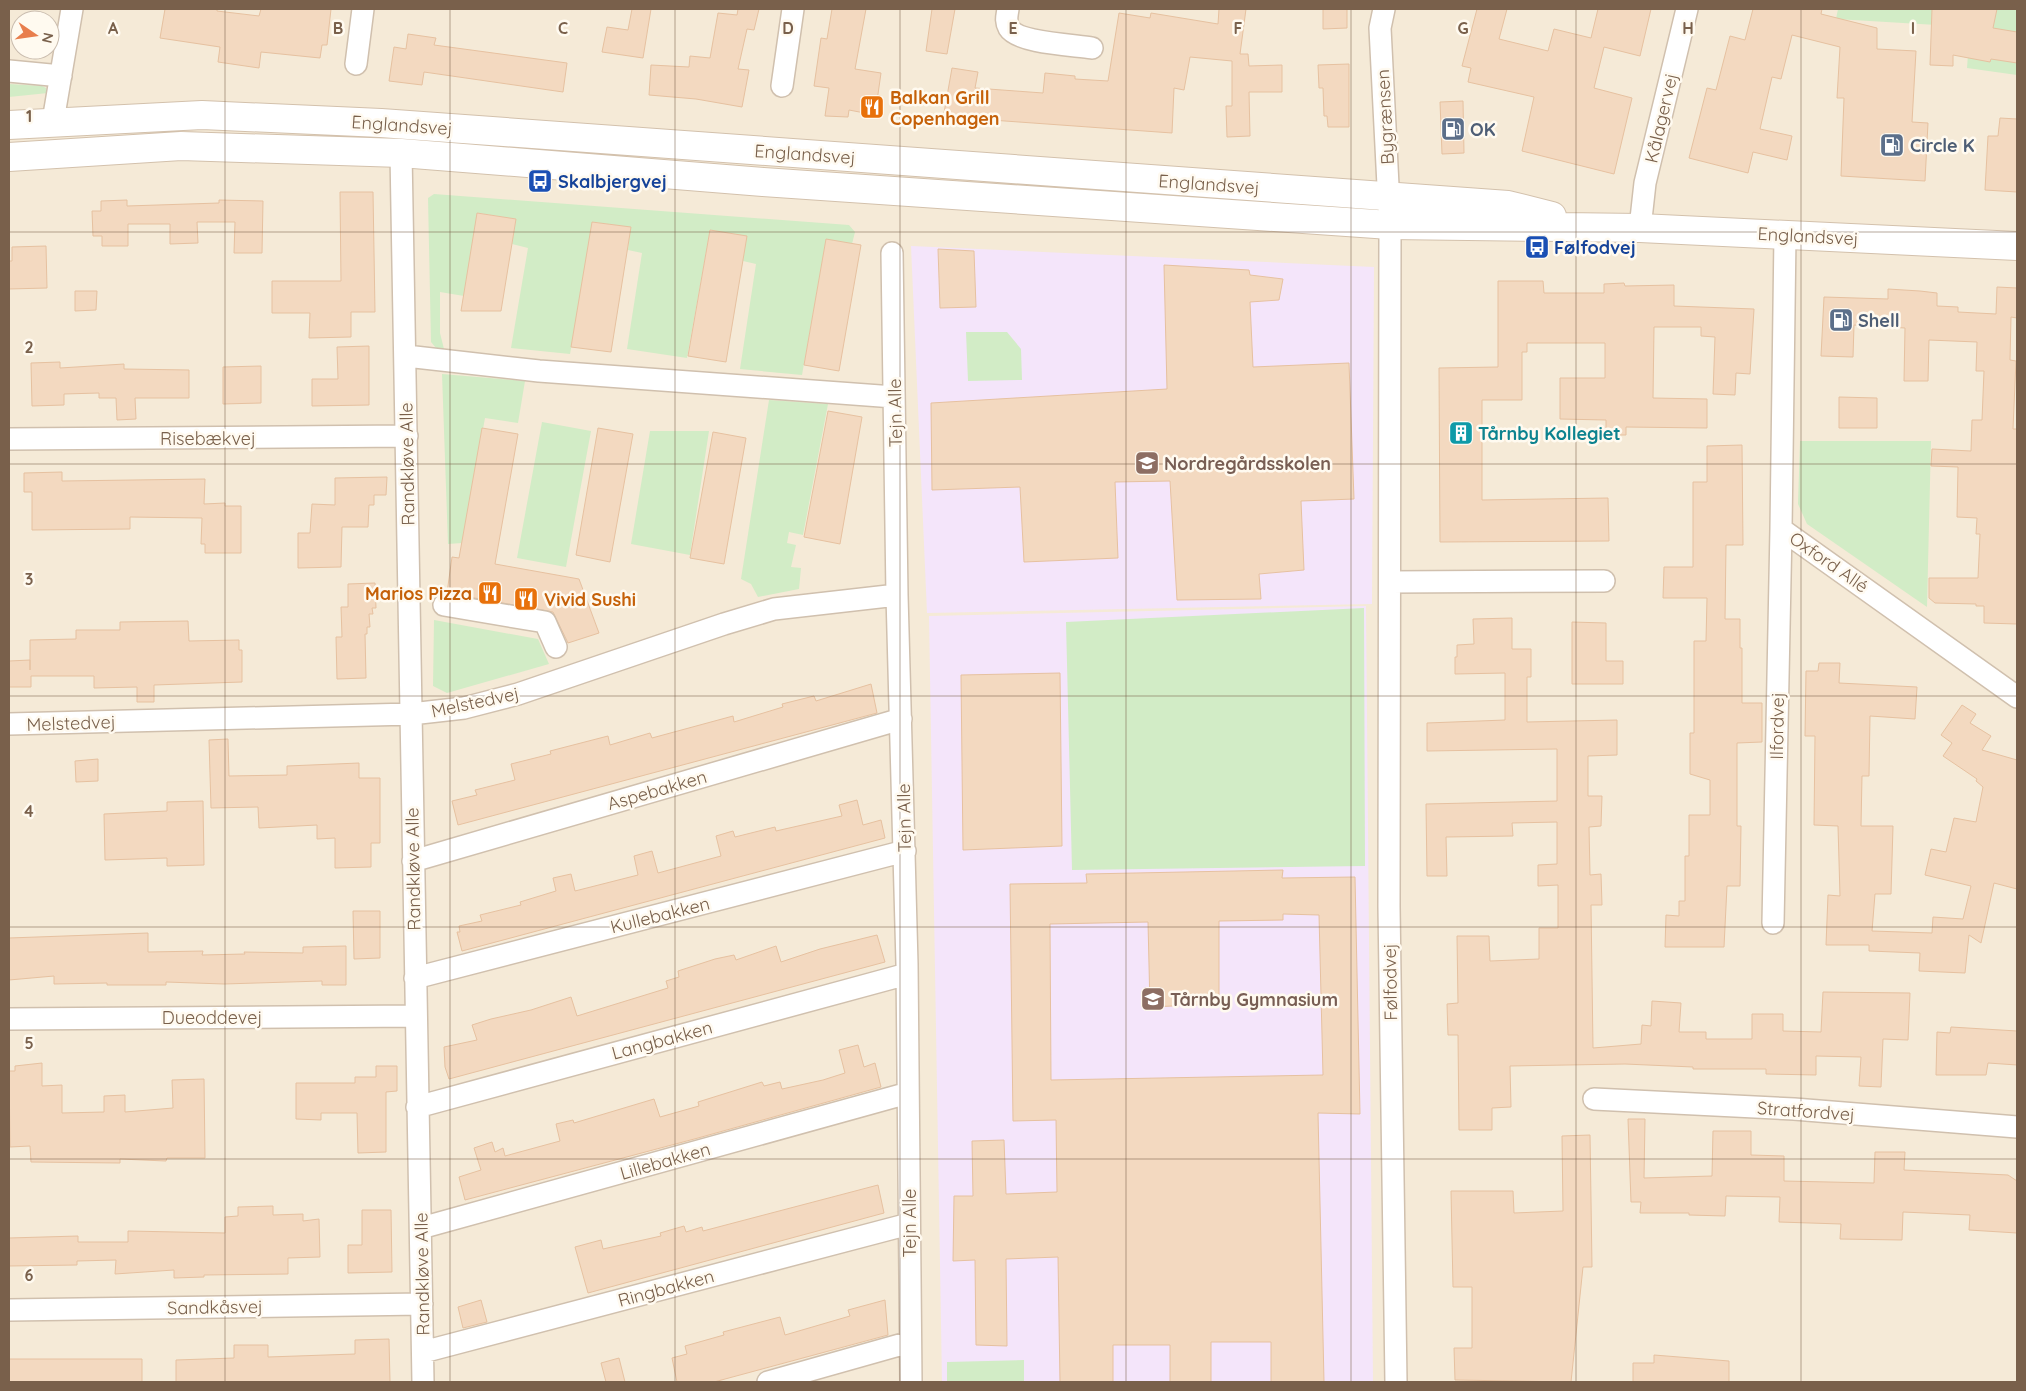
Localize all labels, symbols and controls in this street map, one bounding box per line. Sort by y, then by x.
north arrow [10,10,60,60]
text: A [108,18,119,38]
text: B [333,18,343,38]
text: C [558,18,568,38]
text: D [782,18,794,38]
text: E [1008,18,1018,38]
text: F [1234,18,1243,38]
text: G [1457,18,1469,38]
text: H [1682,18,1694,38]
text: I [1911,18,1915,38]
text: N [38,31,58,45]
street label: Bygrænsen [1371,69,1399,165]
street label: Kålagervej [1640,71,1682,165]
place label: Balkan Grill Copenhagen [890,86,1000,130]
restaurant icon: Balkan Grill Copenhagen [859,94,885,120]
text: 1 [26,106,32,126]
street label: Englandsvej [351,110,453,140]
fuel station icon: OK [1440,116,1466,142]
place label: OK [1470,118,1496,141]
fuel station icon: Circle K [1879,132,1905,158]
place label: Circle K [1910,134,1975,157]
street label: Englandsvej [754,139,856,169]
bus stop icon: Skalbjergvej [527,168,553,194]
street label: Englandsvej [1158,169,1260,199]
place label: Skalbjergvej [558,170,667,193]
street label: Englandsvej [1757,222,1859,250]
bus stop icon: Følfodvej [1524,234,1550,260]
place label: Følfodvej [1554,236,1636,259]
fuel station icon: Shell [1828,307,1854,333]
place label: Shell [1858,309,1900,332]
text: 2 [24,337,34,357]
street label: Tejn Alle [883,378,907,448]
street label: Randkløve Alle [394,402,420,526]
building icon: Tårnby Kollegiet [1448,420,1474,446]
place label: Tårnby Kollegiet [1478,422,1621,445]
street label: Risebækvej [160,427,256,450]
school or university icon: Nordregårdsskolen [1134,450,1160,476]
place label: Nordregårdsskolen [1164,452,1331,475]
street label: Oxford Allé [1785,526,1873,598]
text: 3 [25,569,33,589]
restaurant icon: Marios Pizza [477,580,503,606]
place label: Marios Pizza [365,582,472,605]
restaurant icon: Vivid Sushi [513,586,539,612]
place label: Vivid Sushi [544,588,636,611]
street label: Melstedvej [429,681,521,723]
street label: Ilfordvej [1765,692,1789,760]
street label: Melstedvej [26,710,116,736]
street label: Aspebakken [605,765,709,815]
street label: Tejn Alle [892,783,916,853]
text: 4 [24,801,34,821]
street label: Randkløve Alle [400,807,426,931]
street label: Kullebakken [608,892,712,938]
street label: Følfodvej [1378,943,1402,1021]
school or university icon: Tårnby Gymnasium [1140,986,1166,1012]
place label: Tårnby Gymnasium [1170,988,1338,1011]
street label: Dueoddevej [162,1006,262,1029]
street label: Langbakken [609,1016,715,1064]
text: 5 [24,1033,34,1053]
street label: Stratfordvej [1756,1096,1856,1126]
street label: Lillebakken [617,1137,713,1185]
street label: Tejn Alle [898,1189,921,1257]
street label: Randkløve Alle [409,1212,435,1336]
street label: Ringbakken [615,1264,717,1312]
text: 6 [25,1265,34,1285]
street label: Sandkåsvej [167,1295,263,1319]

